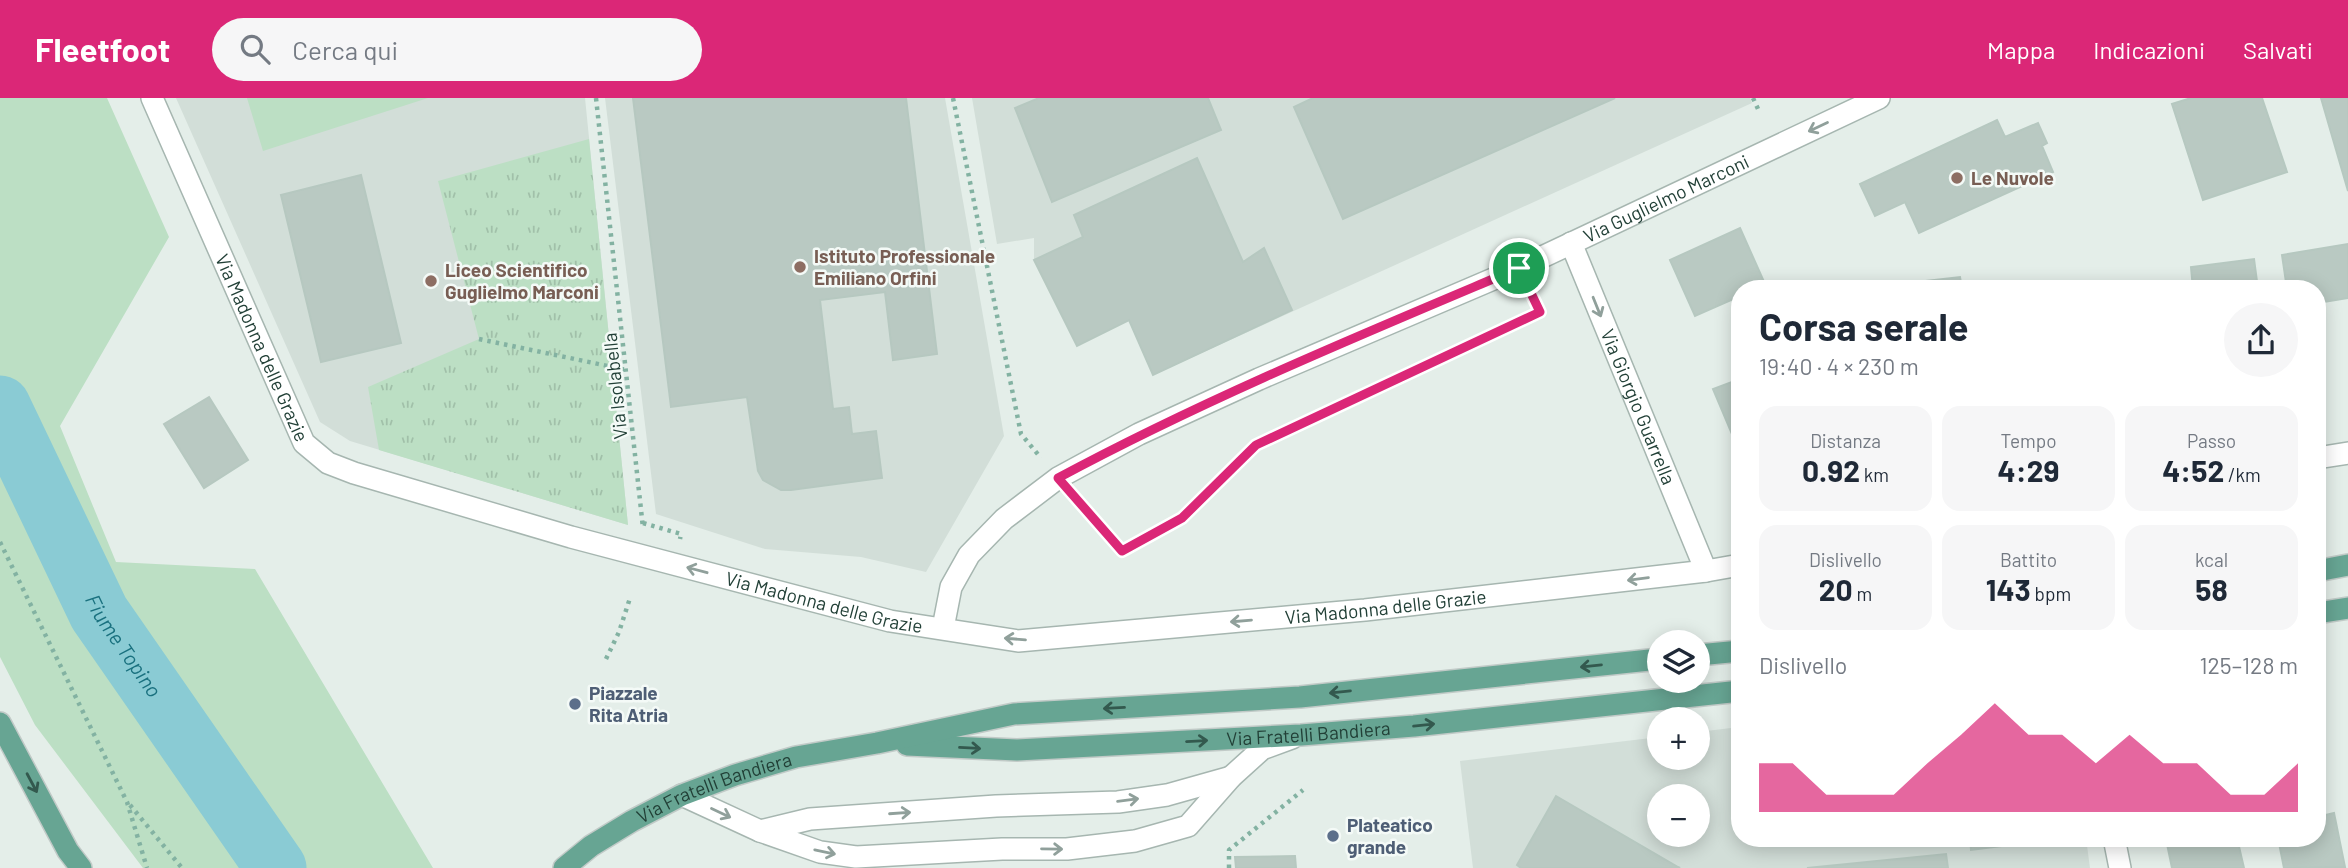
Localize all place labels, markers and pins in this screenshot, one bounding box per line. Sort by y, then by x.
place label: Le Nuvole [1971,166,2054,189]
marker: Le Nuvole [1949,170,1965,186]
pin [1489,238,1549,298]
place label: Istituto Professionale Emiliano Orfini [814,244,995,289]
place label: Liceo Scientifico Guglielmo Marconi [445,258,599,303]
marker: Istituto Professionale Emiliano Orfini [792,259,808,275]
marker: Liceo Scientifico Guglielmo Marconi [423,273,439,289]
place label: Piazzale Rita Atria [589,681,668,726]
marker: Piazzale Rita Atria [567,696,583,712]
place label: Plateatico grande [1347,813,1433,858]
marker: Plateatico grande [1325,828,1341,844]

